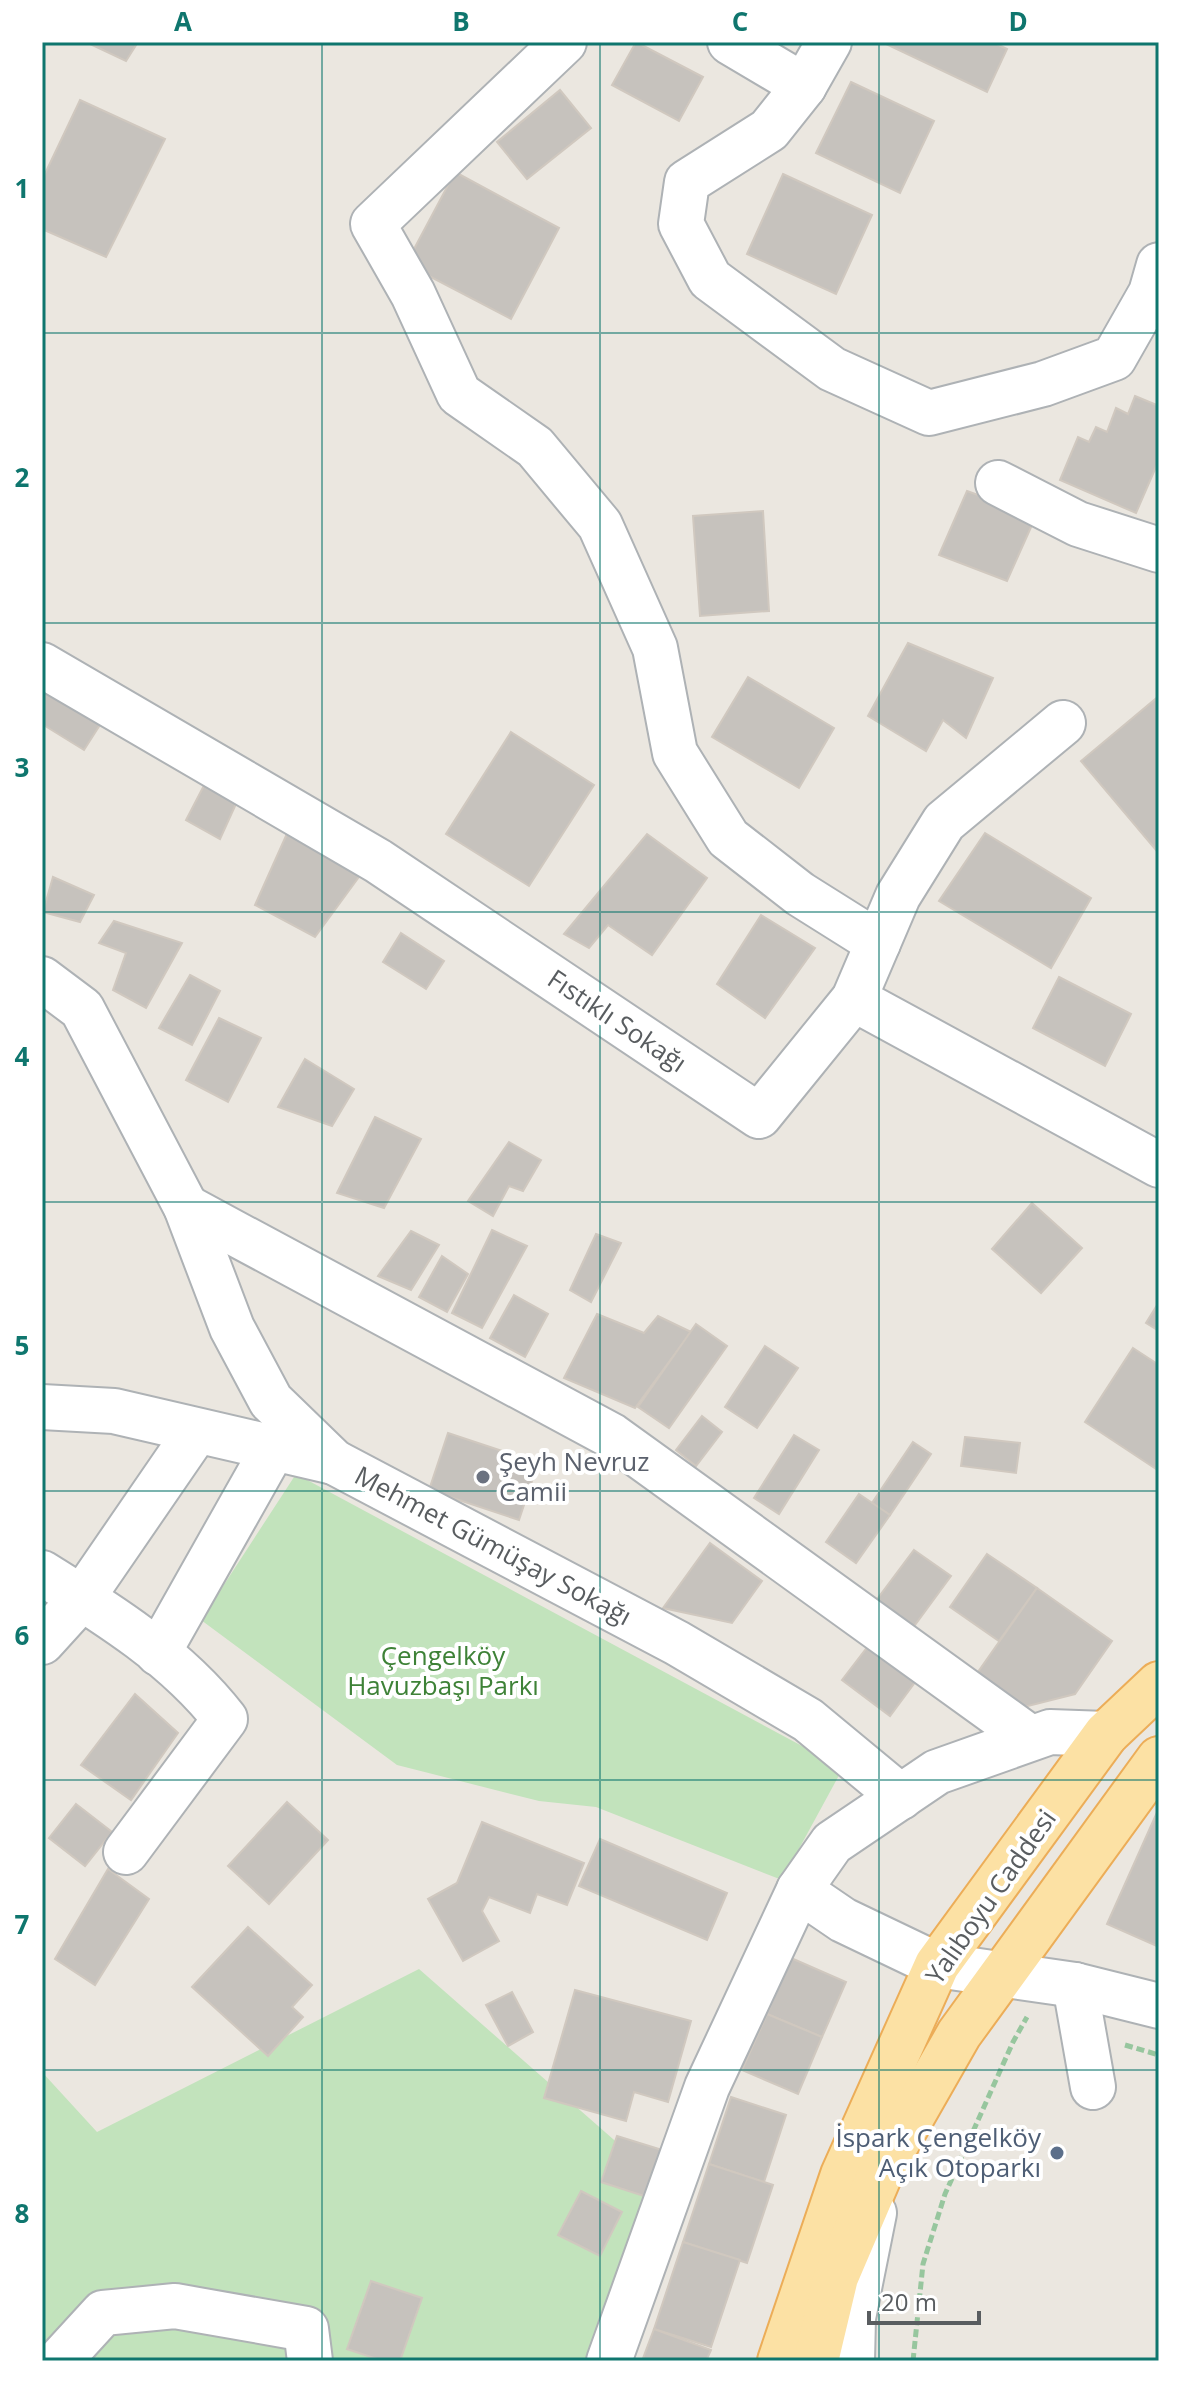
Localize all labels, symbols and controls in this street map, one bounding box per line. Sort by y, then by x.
text: A [174,3,192,39]
text: B [452,3,470,39]
text: C [732,3,748,39]
text: D [1008,3,1028,39]
text: 1 [15,170,29,206]
text: 2 [15,459,30,495]
text: 3 [15,749,29,785]
street label: Fıstıklı Sokağı [541,960,694,1080]
text: 4 [15,1038,30,1074]
text: 5 [15,1327,29,1363]
place label: Şeyh Nevruz Camii [499,1443,650,1509]
street label: Mehmet Gümüşay Sokağı [349,1457,638,1633]
marker: Şeyh Nevruz Camii [474,1468,492,1486]
text: 6 [15,1617,30,1653]
park label: Çengelköy Havuzbaşı Parkı [347,1637,539,1703]
street label: Yalıboyu Caddesi [916,1802,1064,1991]
text: 7 [15,1906,30,1942]
place label: İspark Çengelköy Açık Otoparkı [835,2119,1042,2185]
marker: İspark Çengelköy Açık Otoparkı [1048,2144,1066,2162]
text: 8 [15,2195,29,2231]
scale bar [869,2275,979,2325]
text: 20 m [881,2285,937,2318]

